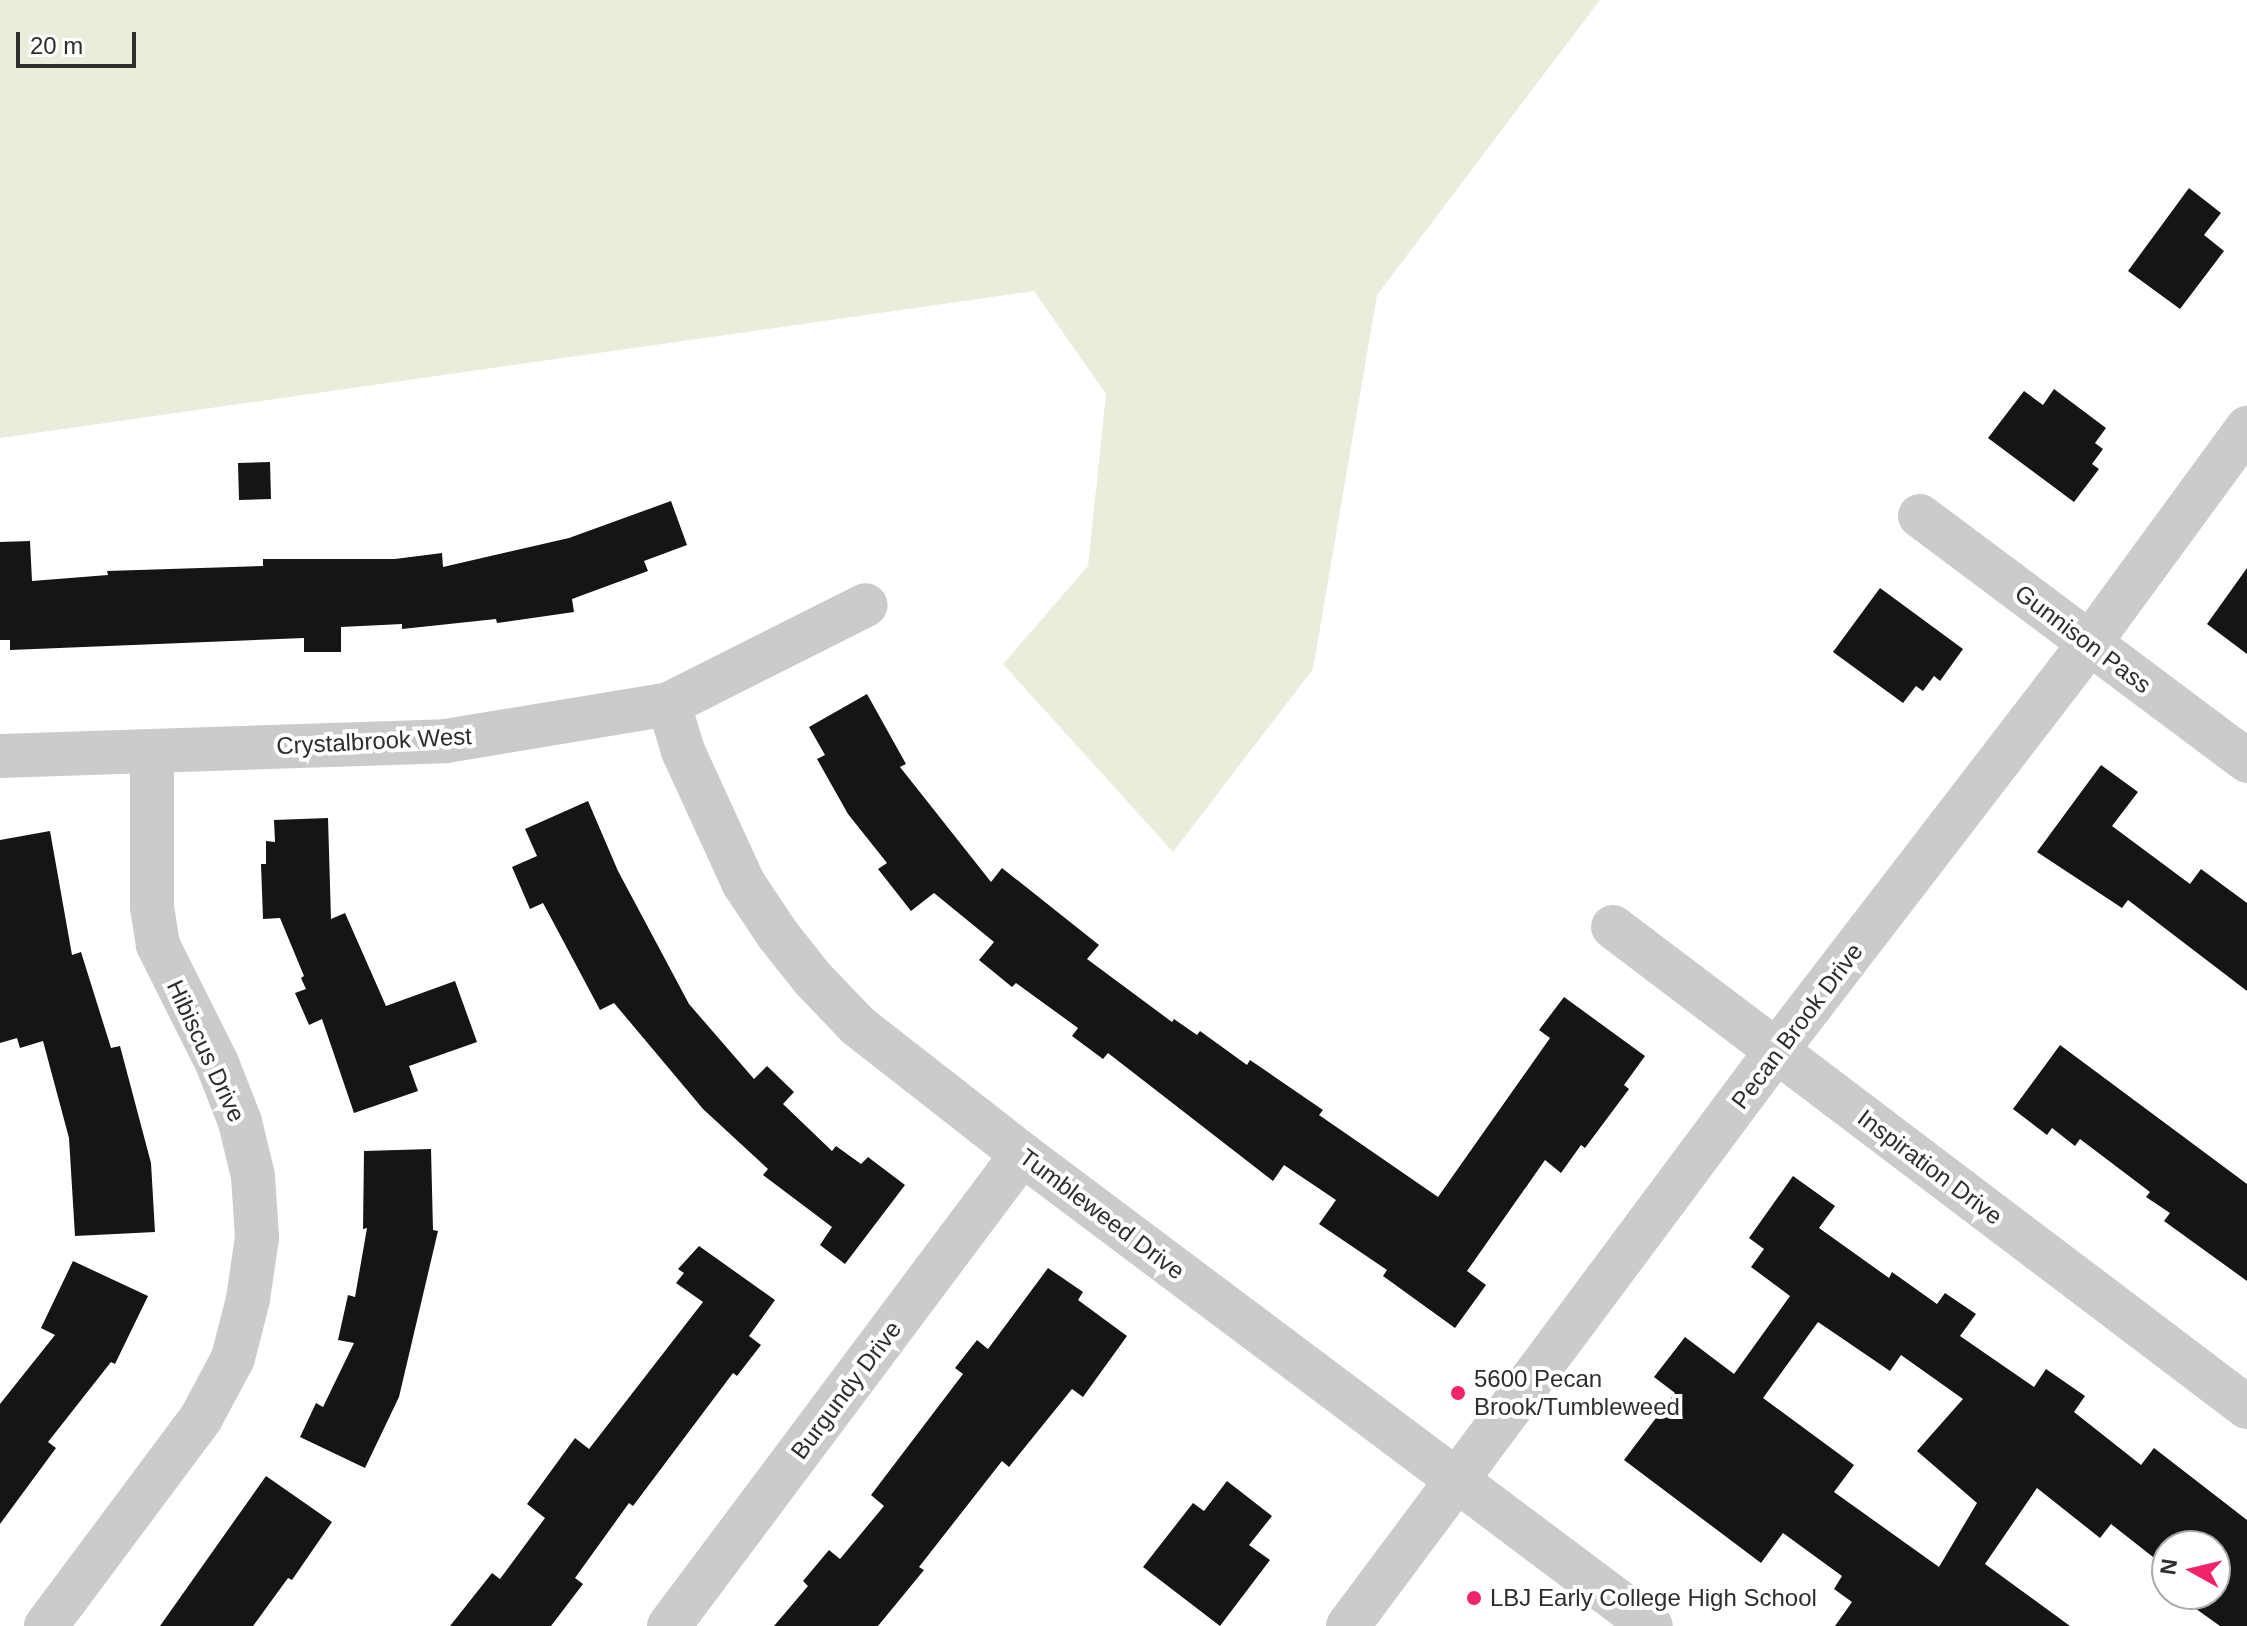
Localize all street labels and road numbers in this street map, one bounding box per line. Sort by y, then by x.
street label: Gunnison Pass [2009,579,2157,699]
street label: Crystalbrook West [276,722,472,760]
street label: Pecan Brook Drive [1725,937,1869,1115]
street label: Hibiscus Drive [161,975,251,1127]
street label: Inspiration Drive [1852,1103,2008,1231]
street label: Tumbleweed Drive [1014,1143,1190,1285]
street label: Burgundy Drive [785,1315,907,1465]

